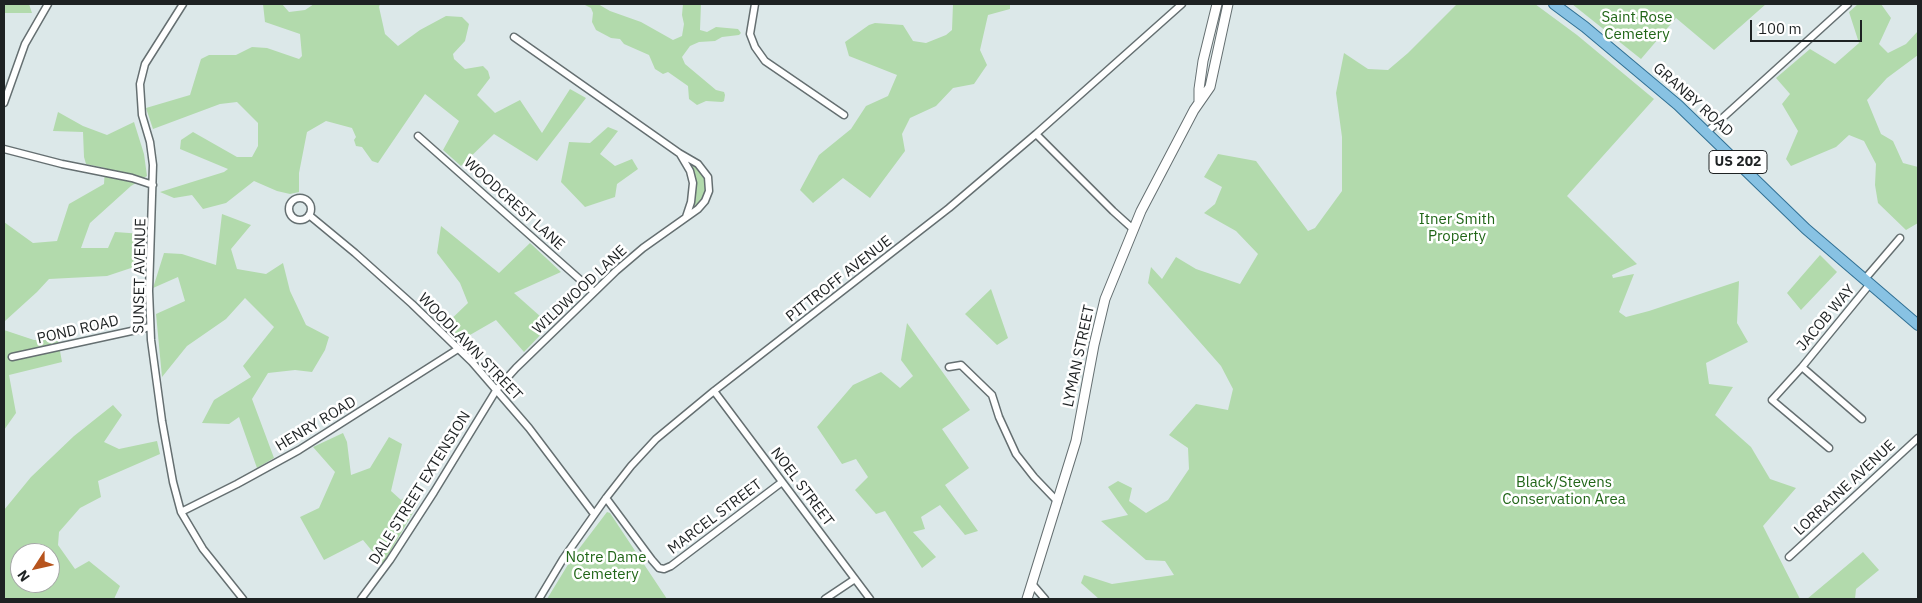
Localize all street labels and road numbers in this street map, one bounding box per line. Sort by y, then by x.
street label: GRANBY ROAD [1649,59,1737,141]
road number: US 202 [1709,150,1767,173]
street label: WOODCREST LANE [460,154,568,254]
street label: SUNSET AVENUE [130,218,150,334]
street label: PITTROFF AVENUE [783,232,895,326]
street label: WILDWOOD LANE [529,242,631,338]
street label: JACOB WAY [1793,281,1859,355]
street label: WOODLAWN STREET [414,290,526,404]
street label: LYMAN STREET [1059,303,1099,409]
street label: POND ROAD [35,312,121,348]
street label: HENRY ROAD [272,393,360,455]
street label: DALE STREET EXTENSION [365,408,475,568]
street label: LORRAINE AVENUE [1791,436,1899,540]
street label: NOEL STREET [767,444,837,530]
street label: MARCEL STREET [664,476,766,558]

